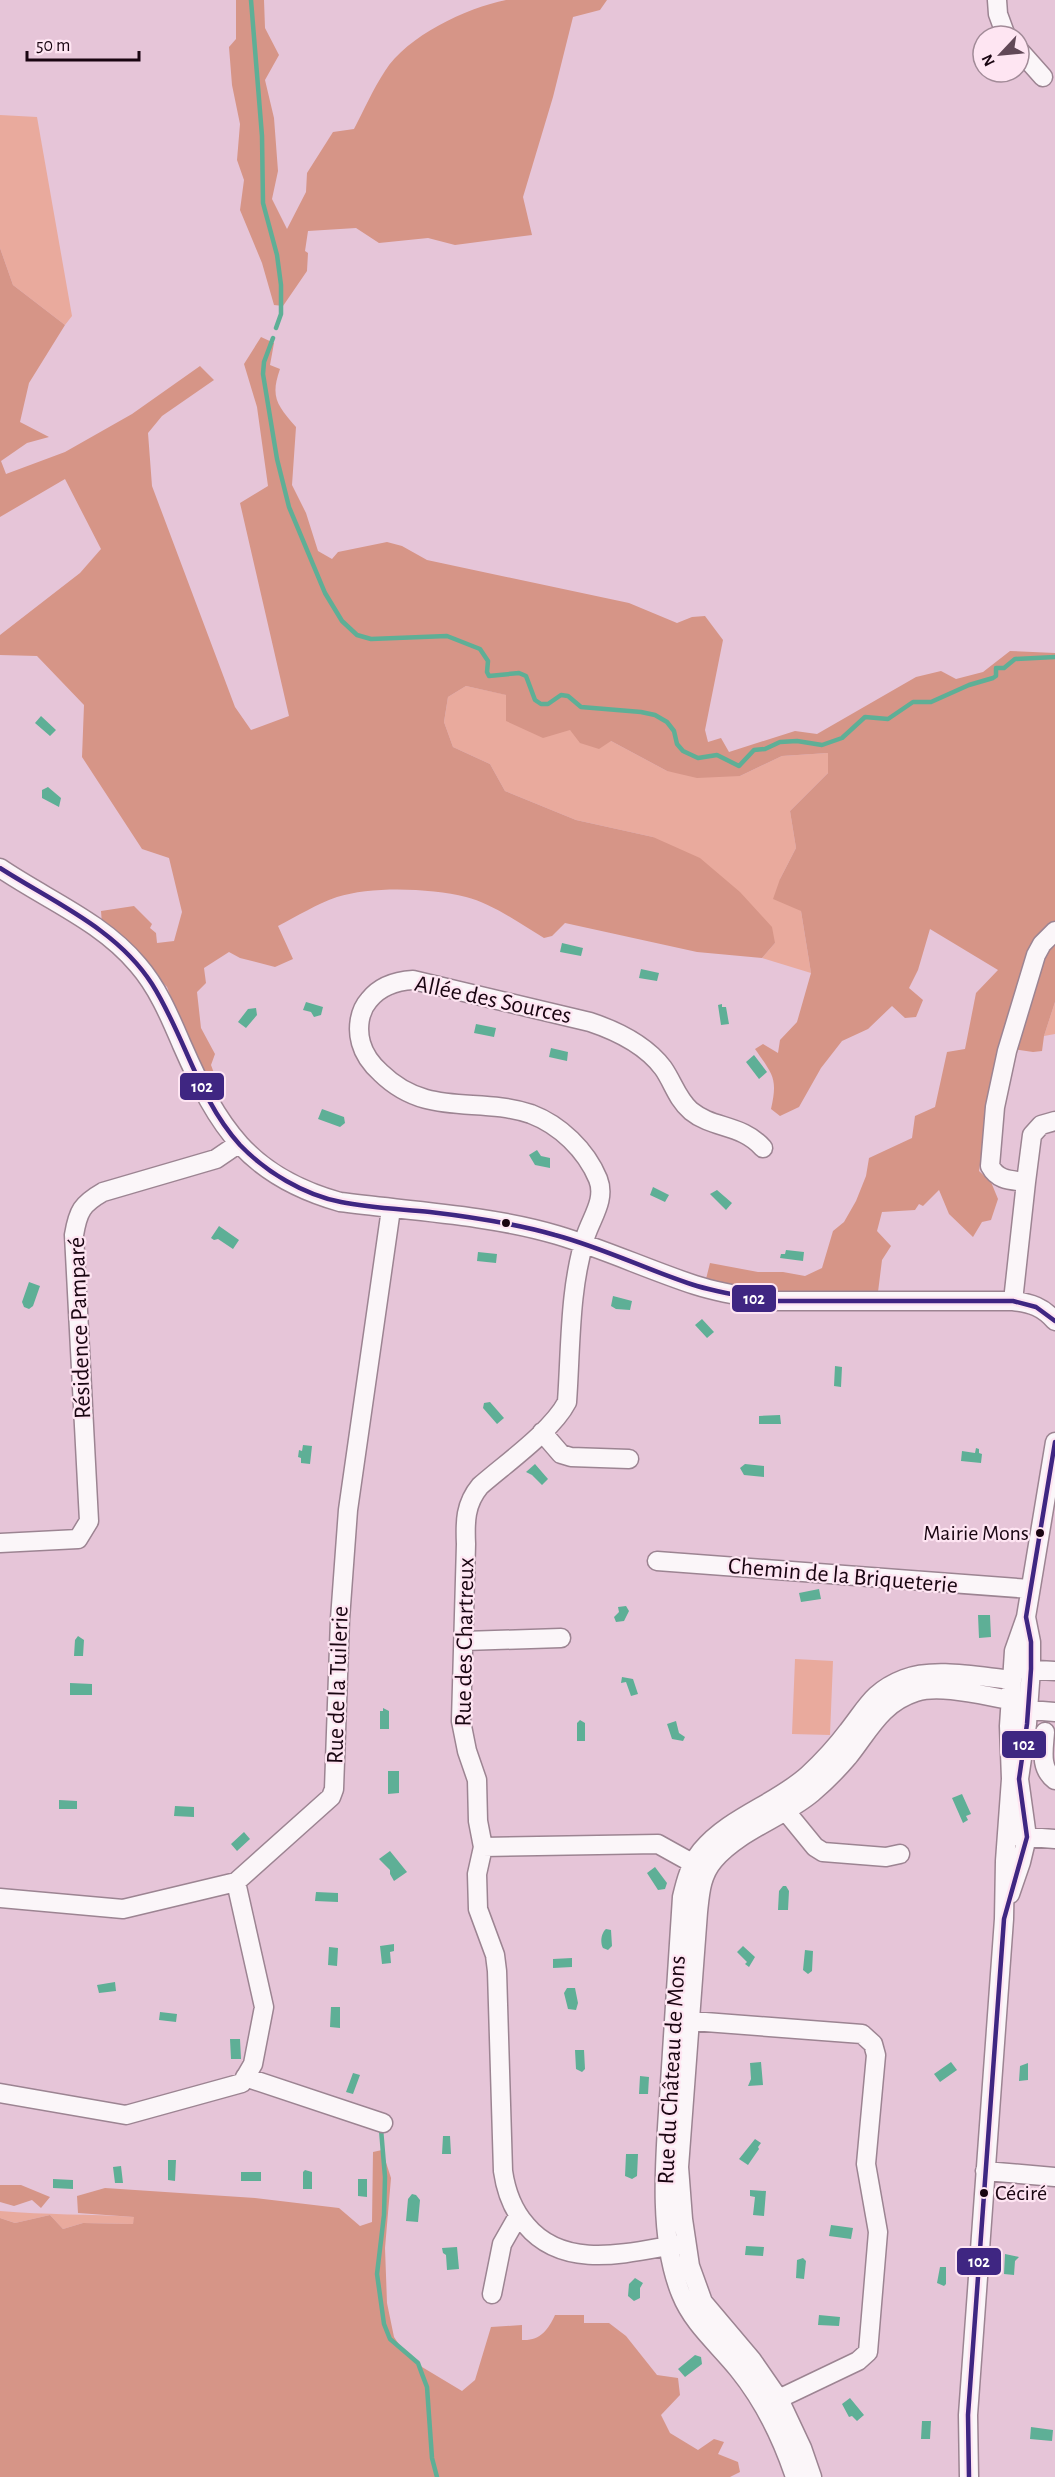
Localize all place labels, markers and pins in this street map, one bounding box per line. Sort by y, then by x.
unlabelled marker [500,1217,512,1229]
place label: Mairie Mons [923,1522,1029,1544]
marker: Mairie Mons [1034,1527,1046,1539]
place label: Céciré [995,2182,1047,2204]
marker: Céciré [978,2187,990,2199]

